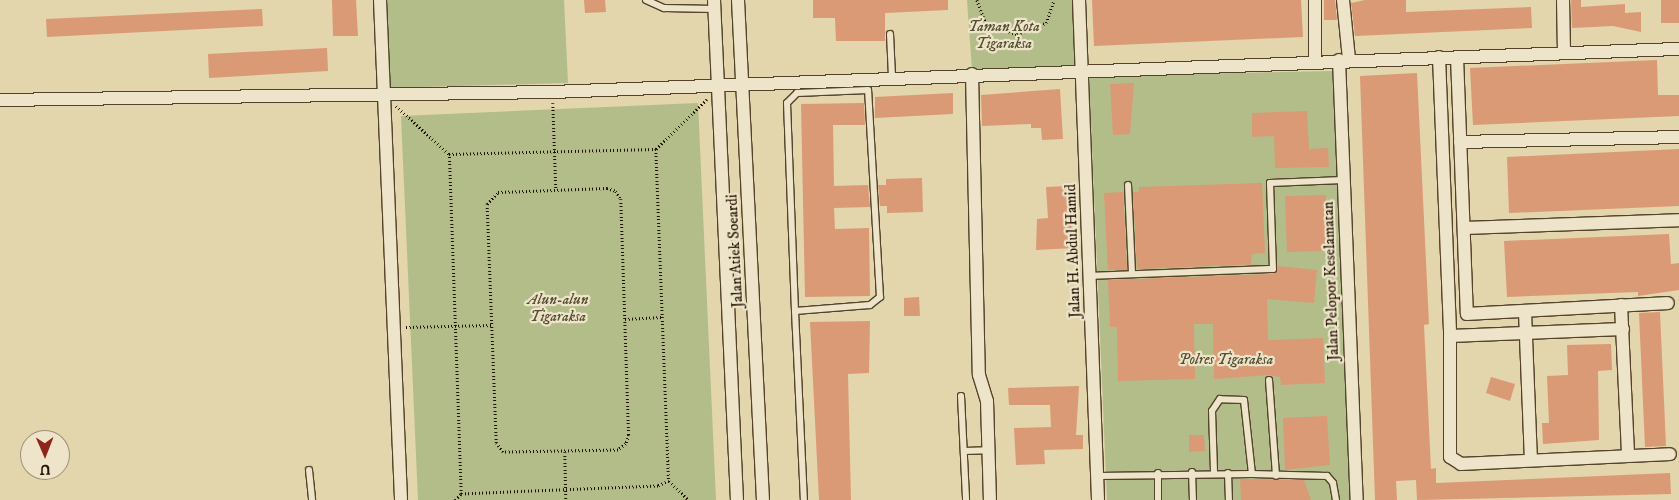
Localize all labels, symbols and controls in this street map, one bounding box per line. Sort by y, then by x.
park label: Taman Kota Tigaraksa [968,17,1040,52]
street label: Jalan H. Abdul Hamid [1062,184,1084,318]
street label: Jalan Atiek Soeardi [723,194,747,308]
street label: Jalan Pelopor Keselamatan [1319,201,1343,361]
park label: Alun-alun Tigaraksa [528,290,588,325]
park label: Polres Tigaraksa [1179,351,1273,369]
north arrow [20,430,70,480]
text: U [40,460,51,478]

